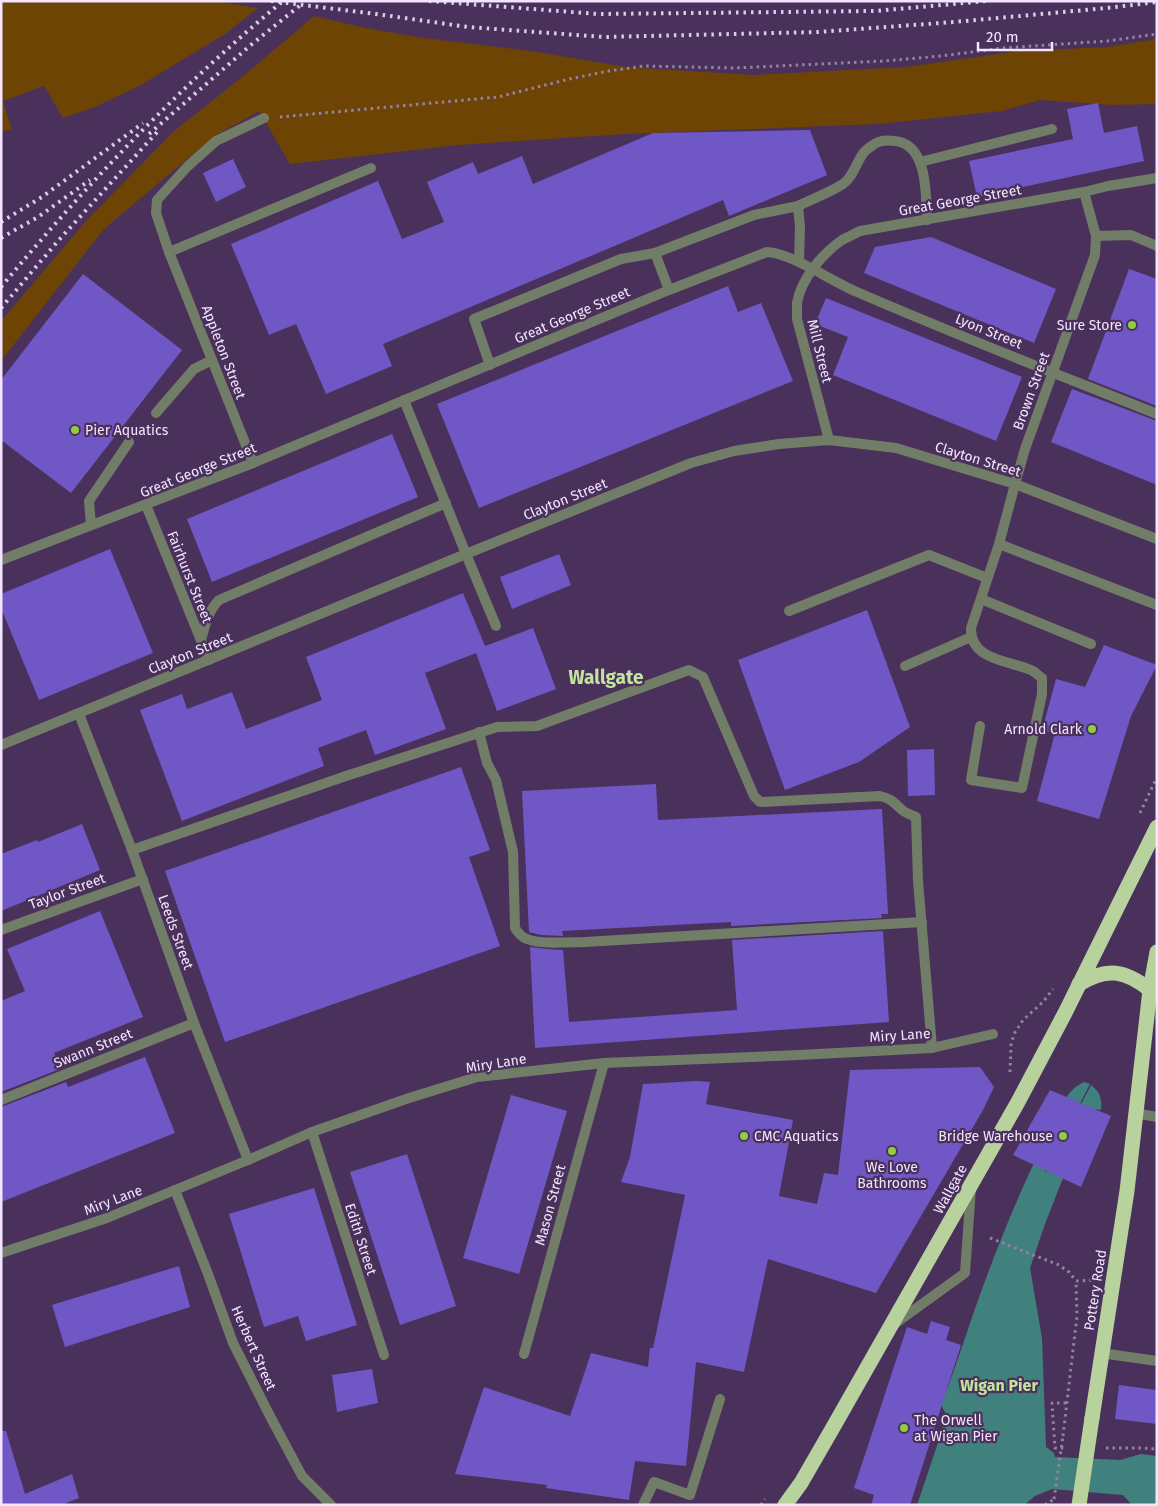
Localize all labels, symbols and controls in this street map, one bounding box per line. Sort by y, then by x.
scale bar [978,20,1052,52]
text: 20 m [986,28,1019,46]
street label: Great George Street [898,181,1023,220]
street label: Great George Street [512,283,633,347]
street label: Appleton Street [198,303,250,402]
street label: Lyon Street [953,310,1026,353]
place label: Sure Store [1057,317,1122,334]
street label: Mill Street [803,318,836,385]
marker: Sure Store [1126,319,1138,331]
street label: Brown Street [1010,349,1054,432]
place label: Pier Aquatics [85,422,169,439]
marker: Pier Aquatics [69,424,81,436]
street label: Clayton Street [933,438,1024,481]
street label: Great George Street [138,439,260,502]
street label: Clayton Street [521,475,610,524]
street label: Fairhurst Street [163,529,216,627]
street label: Clayton Street [146,629,235,678]
district label: Wallgate [569,666,643,689]
place label: Arnold Clark [1004,721,1083,738]
marker: Arnold Clark [1086,723,1098,735]
street label: Taylor Street [27,869,109,913]
street label: Leeds Street [154,892,197,973]
street label: Swann Street [51,1025,136,1072]
street label: Miry Lane [869,1025,931,1046]
street label: Miry Lane [465,1050,528,1077]
place label: CMC Aquatics [754,1128,839,1145]
place label: Bridge Warehouse [938,1128,1053,1145]
marker: CMC Aquatics [738,1130,750,1142]
marker: Bridge Warehouse [1057,1130,1069,1142]
marker: We Love Bathrooms [886,1145,898,1157]
place label: We Love Bathrooms [857,1159,927,1192]
street label: Mason Street [532,1162,570,1247]
street label: Wallgate [930,1162,971,1217]
street label: Miry Lane [82,1182,145,1219]
street label: Edith Street [341,1201,380,1278]
street label: Pottery Road [1081,1248,1110,1332]
street label: Herbert Street [227,1303,280,1394]
district label: Wigan Pier [960,1376,1038,1395]
place label: The Orwell at Wigan Pier [914,1412,998,1445]
marker: The Orwell at Wigan Pier [898,1422,910,1434]

